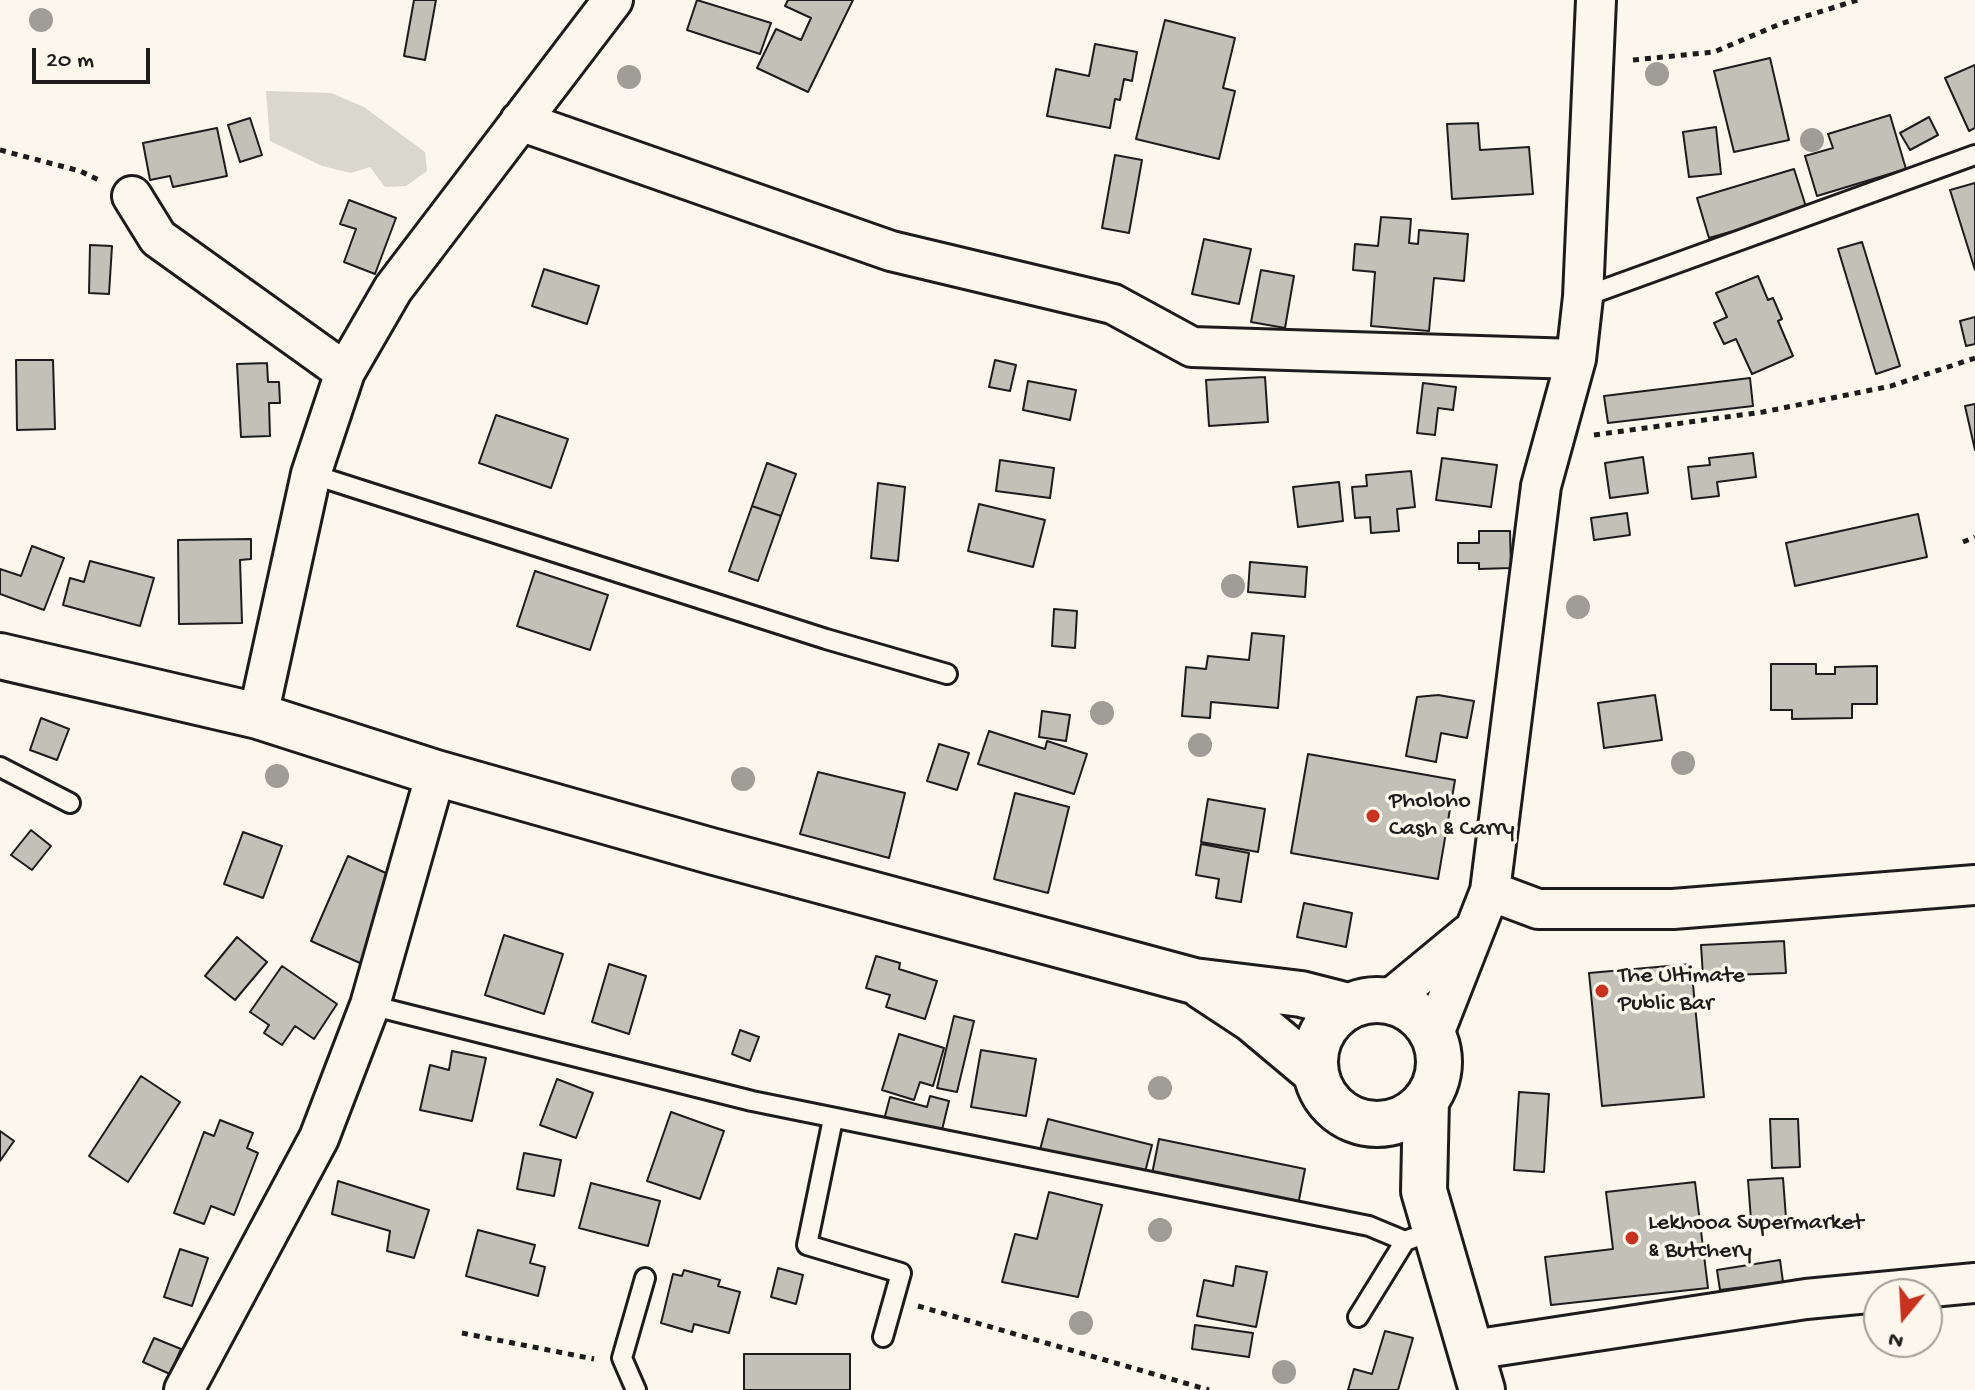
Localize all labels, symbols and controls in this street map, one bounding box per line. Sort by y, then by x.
scale bar [36,32,154,82]
text: 20 m [46,47,94,76]
place label: Pholoho Cash & Carry [1389,788,1515,844]
marker: Pholoho Cash & Carry [1364,807,1382,825]
place label: The Ultimate Public Bar [1618,963,1745,1019]
marker: The Ultimate Public Bar [1593,982,1611,1000]
place label: Lekhooa Supermarket & Butchery [1648,1210,1864,1266]
marker: Lekhooa Supermarket & Butchery [1623,1229,1641,1247]
north arrow [1863,1278,1943,1358]
text: N [1885,1324,1907,1354]

